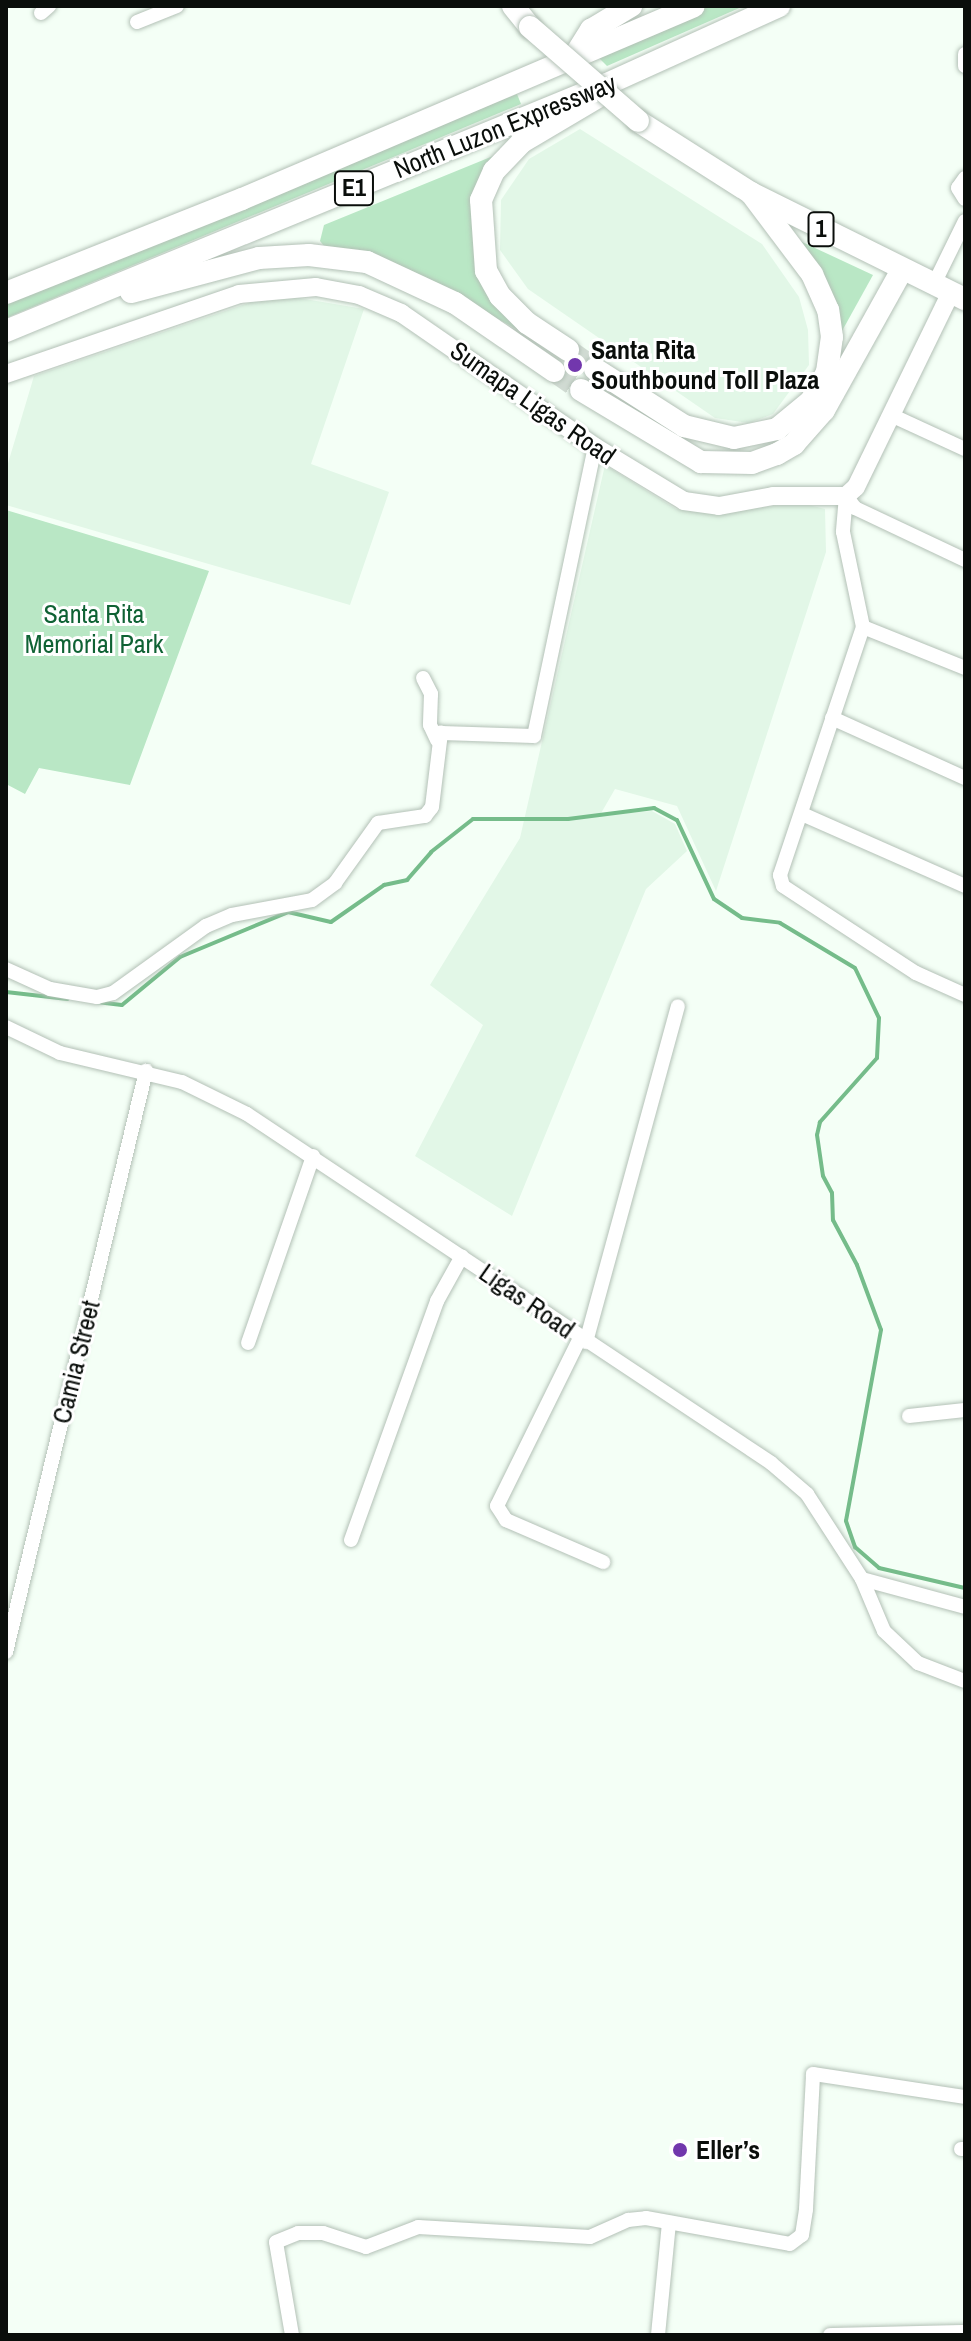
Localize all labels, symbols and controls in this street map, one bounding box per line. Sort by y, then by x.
street label: North Luzon Expressway [389,67,621,185]
road number: E1 [332,168,376,208]
road number: 1 [807,209,835,249]
street label: Sumapa Ligas Road [444,334,622,472]
place label: Santa Rita Southbound Toll Plaza [591,334,819,396]
marker: Santa Rita Southbound Toll Plaza [566,356,584,374]
park label: Santa Rita Memorial Park [25,598,163,660]
street label: Ligas Road [473,1257,581,1345]
street label: Camia Street [46,1297,106,1427]
place label: Eller’s [696,2134,760,2166]
marker: Eller’s [671,2141,689,2159]

